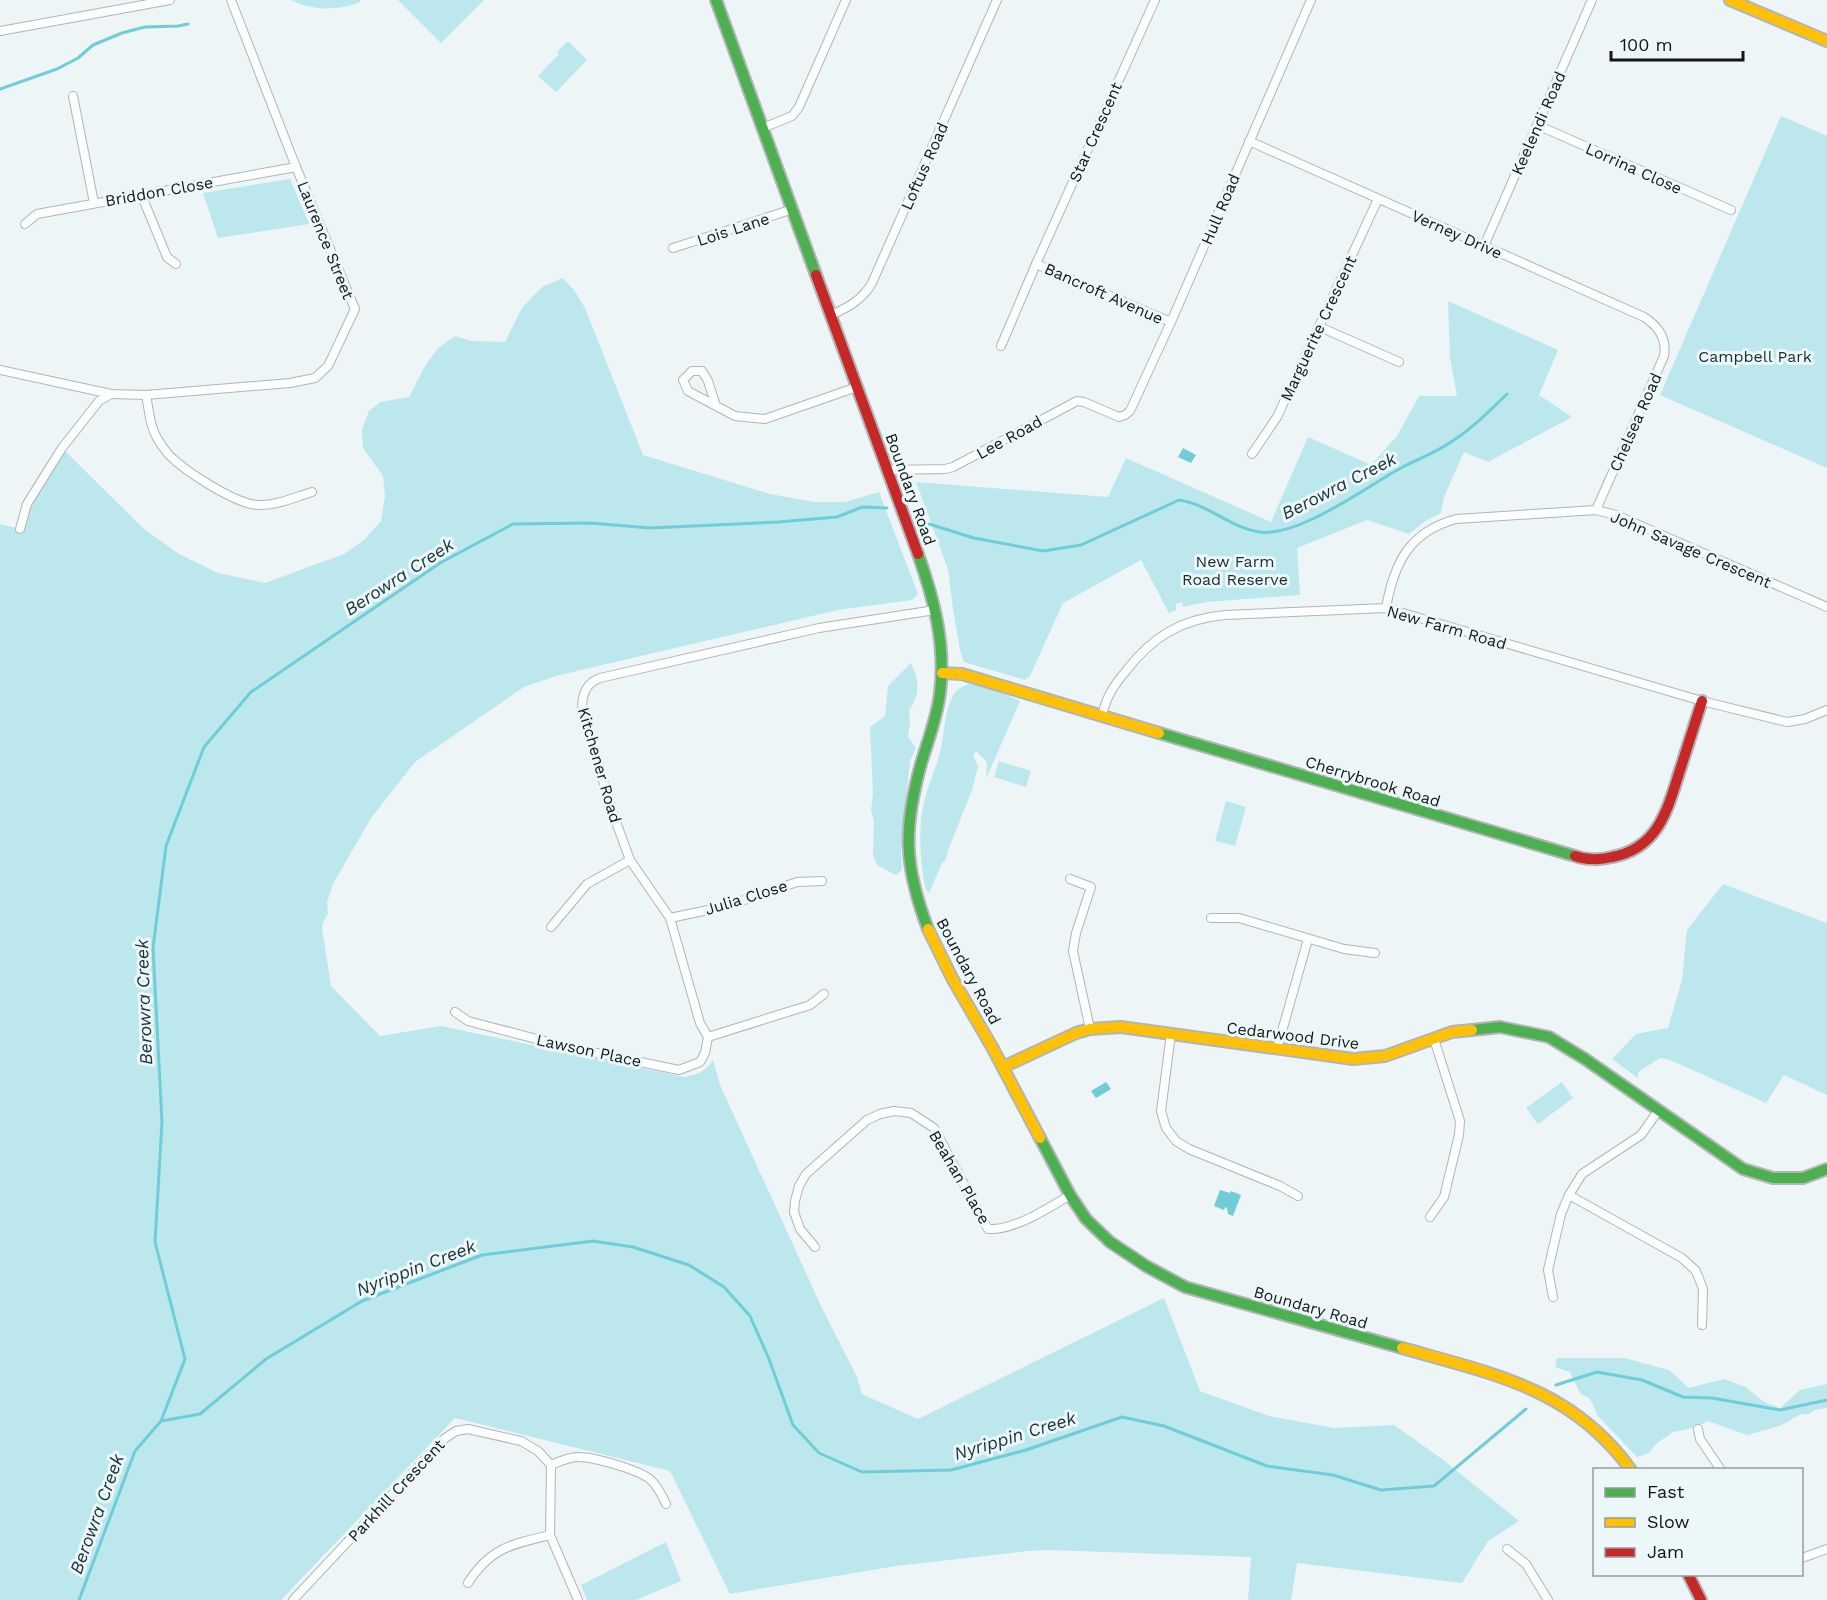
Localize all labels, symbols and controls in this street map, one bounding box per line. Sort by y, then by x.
scale bar [1611,24,1743,62]
text: 100 m [1620,34,1673,55]
street label: Keelendi Road [1507,69,1570,178]
street label: Star Crescent [1065,79,1126,185]
street label: Loftus Road [897,119,952,213]
street label: Lorrina Close [1583,139,1685,198]
street label: Hull Road [1197,171,1244,248]
street label: Briddon Close [104,173,215,210]
street label: Laurence Street [293,178,358,302]
street label: Verney Drive [1409,206,1505,263]
street label: Lois Lane [695,209,772,250]
street label: Marguerite Crescent [1276,252,1361,404]
street label: Bancroft Avenue [1042,259,1166,328]
park label: Campbell Park [1698,347,1812,366]
street label: Chelsea Road [1605,370,1666,474]
street label: Lee Road [973,412,1045,463]
street label: Boundary Road [881,431,940,548]
water label: Berowra Creek [1278,447,1401,524]
street label: John Savage Crescent [1608,507,1774,592]
water label: Berowra Creek [340,533,458,620]
park label: New Farm Road Reserve [1182,552,1288,589]
street label: New Farm Road [1385,601,1509,654]
street label: Kitchener Road [574,705,625,825]
street label: Cherrybrook Road [1303,752,1443,811]
street label: Julia Close [703,876,790,919]
street label: Boundary Road [933,915,1005,1028]
water label: Berowra Creek [131,938,156,1065]
street label: Cedarwood Drive [1226,1018,1360,1053]
street label: Lawson Place [535,1030,643,1071]
street label: Beahan Place [925,1127,994,1227]
water label: Nyrippin Creek [353,1235,480,1300]
street label: Boundary Road [1252,1282,1370,1333]
water label: Nyrippin Creek [951,1407,1080,1464]
street label: Parkhill Crescent [344,1435,449,1545]
water label: Berowra Creek [65,1450,128,1577]
legend [1593,1468,1803,1576]
text: Fast [1647,1481,1685,1502]
text: Slow [1647,1511,1690,1532]
text: Jam [1647,1541,1684,1562]

